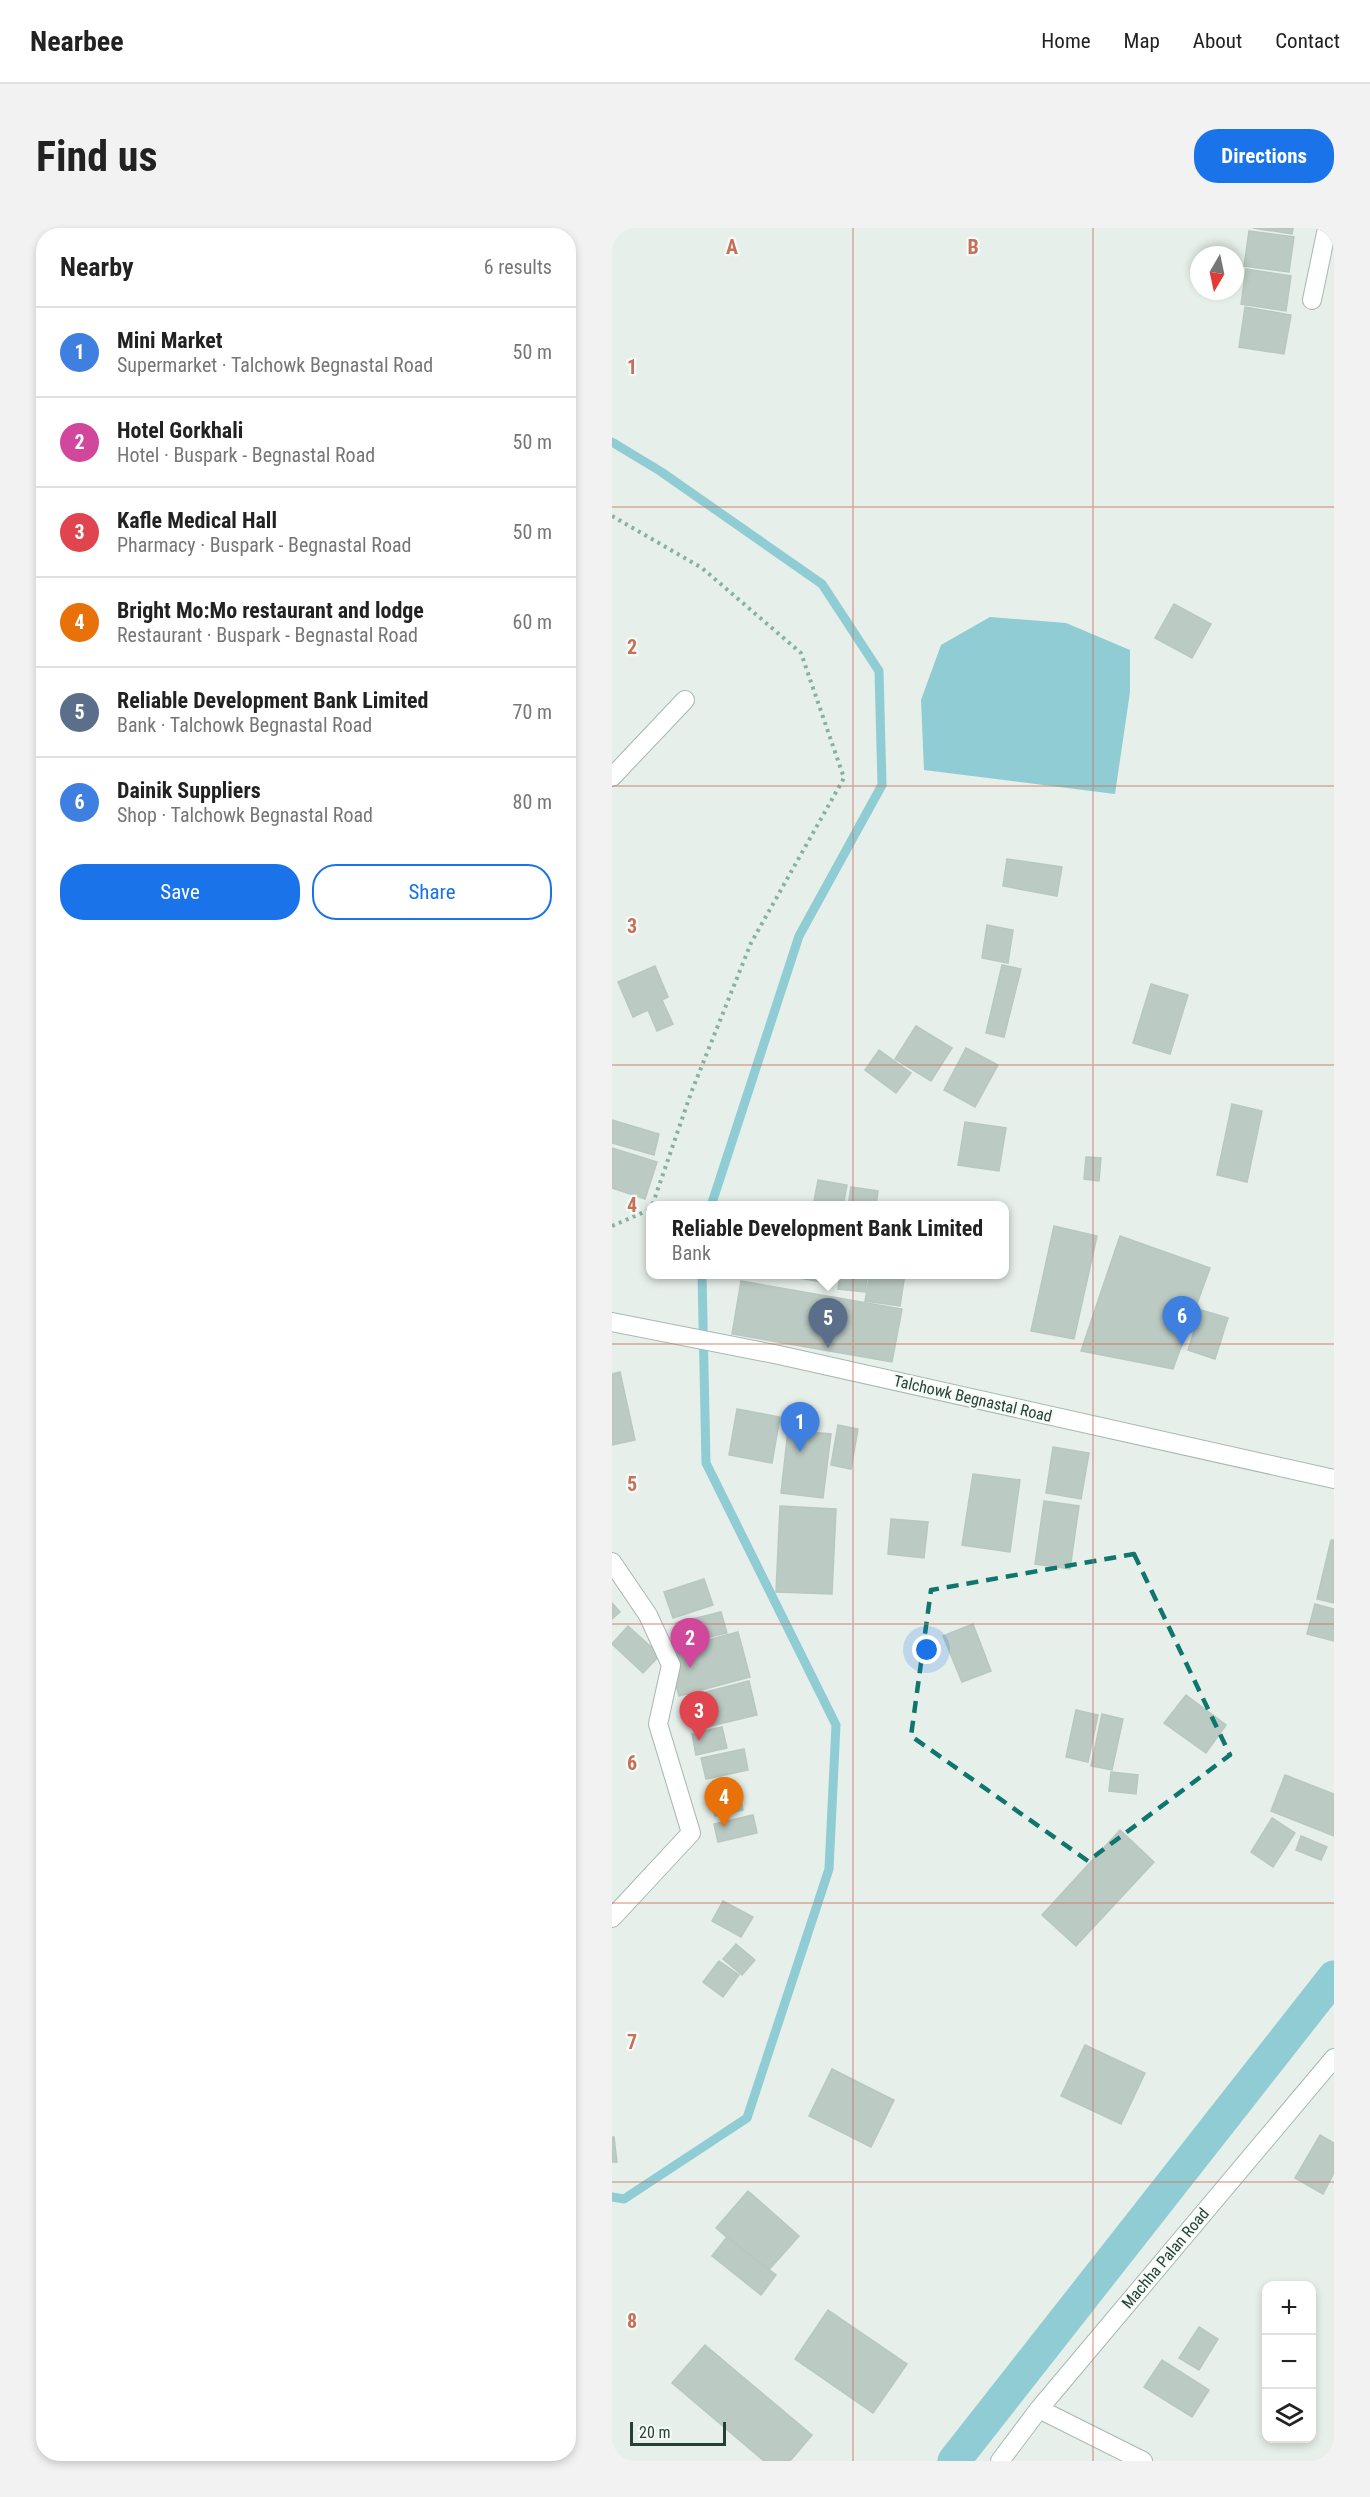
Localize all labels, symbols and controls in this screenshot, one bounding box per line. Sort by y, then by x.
text: Nearbee [30,25,124,58]
text: Home [1041,29,1091,53]
text: Map [1124,29,1160,53]
text: About [1193,29,1242,53]
text: Contact [1275,29,1340,53]
button: Directions [1194,129,1334,183]
text: Find us [36,132,157,181]
text: A [726,235,738,259]
text: B [967,235,979,259]
north arrow [1190,246,1244,300]
text: Nearby [60,252,134,282]
text: 6 results [484,255,552,279]
text: Mini Market [117,328,223,353]
text: 1 [74,340,85,364]
text: 50 m [513,340,552,364]
text: Supermarket · Talchowk Begnastal Road [117,353,433,377]
text: 1 [627,355,637,379]
text: Hotel Gorkhali [117,418,243,443]
text: 2 [74,430,85,454]
text: 50 m [513,430,552,454]
text: Hotel · Buspark - Begnastal Road [117,443,375,467]
text: Kafle Medical Hall [117,508,277,533]
text: 3 [74,520,85,544]
text: 50 m [513,520,552,544]
text: Pharmacy · Buspark - Begnastal Road [117,533,411,557]
text: Bright Mo:Mo restaurant and lodge [117,598,424,623]
text: 4 [74,610,85,634]
text: 60 m [513,610,552,634]
text: Restaurant · Buspark - Begnastal Road [117,623,418,647]
text: 2 [627,635,637,659]
text: Reliable Development Bank Limited [117,688,428,713]
text: 5 [74,700,85,724]
text: 70 m [513,700,552,724]
text: Bank · Talchowk Begnastal Road [117,713,372,737]
text: Dainik Suppliers [117,778,261,803]
text: 6 [74,790,85,814]
text: 80 m [513,790,552,814]
text: Shop · Talchowk Begnastal Road [117,803,373,827]
button: Save [60,864,300,920]
button: Share [312,864,552,920]
text: 3 [627,914,637,938]
text: 4 [627,1193,637,1217]
popup [646,1201,1009,1279]
text: Reliable Development Bank Limited [672,1216,983,1241]
text: Bank [672,1241,711,1265]
pin: 6 [1162,1296,1202,1346]
pin: 5 [808,1298,848,1348]
street label: Talchowk Begnastal Road [892,1371,1054,1426]
pin: 1 [780,1402,819,1452]
text: 5 [627,1472,637,1496]
pin: 2 [670,1618,710,1668]
your location [912,1635,941,1664]
pin: 3 [680,1692,718,1741]
text: 6 [627,1751,637,1775]
pin: 4 [704,1778,744,1827]
text: 7 [627,2030,637,2054]
street label: Machha Palan Road [1118,2204,1213,2312]
map controls [1262,2281,1316,2443]
button: + [1262,2281,1316,2335]
text: 8 [627,2309,637,2333]
button: − [1262,2335,1316,2389]
button: layers [1262,2389,1316,2443]
scale bar [630,2419,726,2446]
text: 20 m [639,2423,671,2442]

